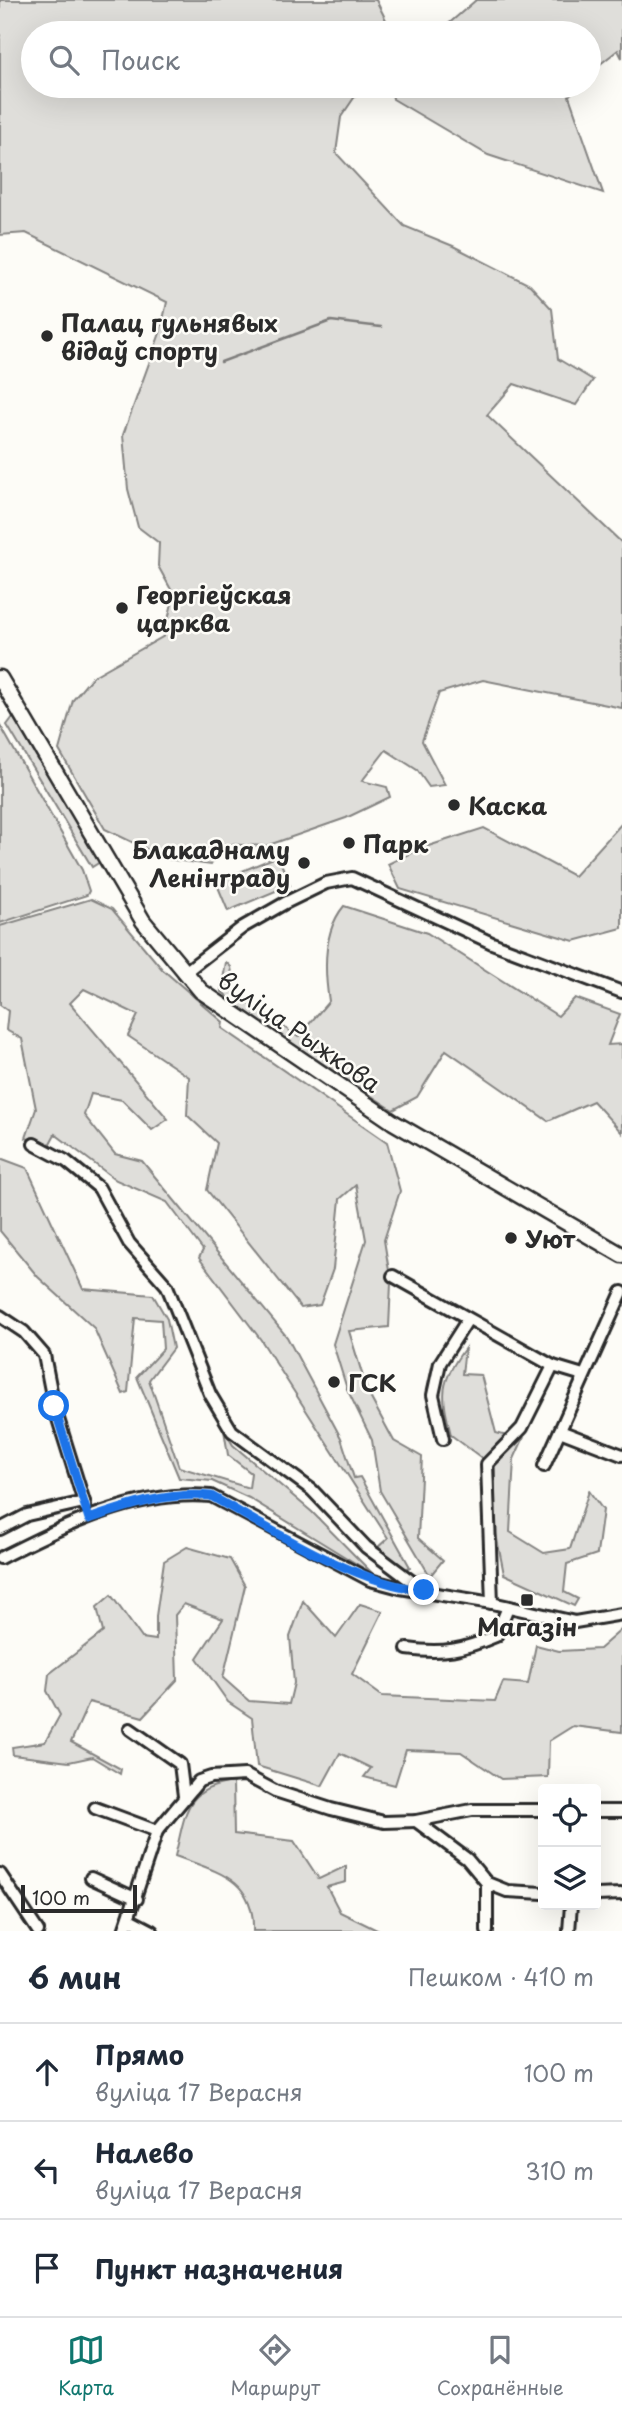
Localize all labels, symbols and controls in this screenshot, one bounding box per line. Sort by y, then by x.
search box [21,21,601,98]
text: Поиск [101,40,180,79]
icon: search [45,41,83,79]
place label: Палац гульнявых відаў спорту [61,304,278,368]
marker: Палац гульнявых відаў спорту [39,328,55,344]
place label: Георгіеўская царква [136,576,292,640]
marker: Георгіеўская царква [114,600,130,616]
place label: Каска [468,787,548,823]
marker: Каска [446,797,462,813]
place label: Парк [363,825,429,861]
place label: Блакаднаму Ленінграду [132,831,290,895]
marker: Парк [341,835,357,851]
marker: Блакаднаму Ленінграду [296,855,312,871]
street label: вуліца Рыжкова [211,961,389,1101]
place label: Уют [525,1220,576,1256]
marker: Уют [503,1230,519,1246]
place label: ГСК [348,1364,396,1400]
marker: ГСК [326,1374,342,1390]
route start [38,1390,69,1421]
route end [408,1574,439,1605]
marker: Магазін [519,1592,535,1608]
place label: Магазін [477,1608,577,1644]
map controls [538,1784,601,1910]
button: locate [538,1784,601,1847]
button: layers [538,1847,601,1910]
scale bar [21,1882,136,1914]
text: 100 m [32,1883,90,1911]
text: 6 мин [28,1954,122,1999]
text: Пешком · 410 m [408,1959,594,1994]
text: Прямо [95,2035,184,2074]
icon: ahead [28,2053,66,2091]
text: 100 m [524,2055,594,2090]
text: вуліца 17 Верасня [95,2074,303,2109]
text: Налево [95,2133,193,2172]
icon: left [28,2151,66,2189]
text: 310 m [525,2153,594,2188]
text: вуліца 17 Верасня [95,2172,303,2207]
icon: arrive [28,2249,66,2287]
text: Пункт назначения [95,2249,343,2288]
tab: Карта [58,2331,114,2401]
tab: Маршрут [230,2331,320,2401]
tab: Сохранённые [437,2331,564,2401]

